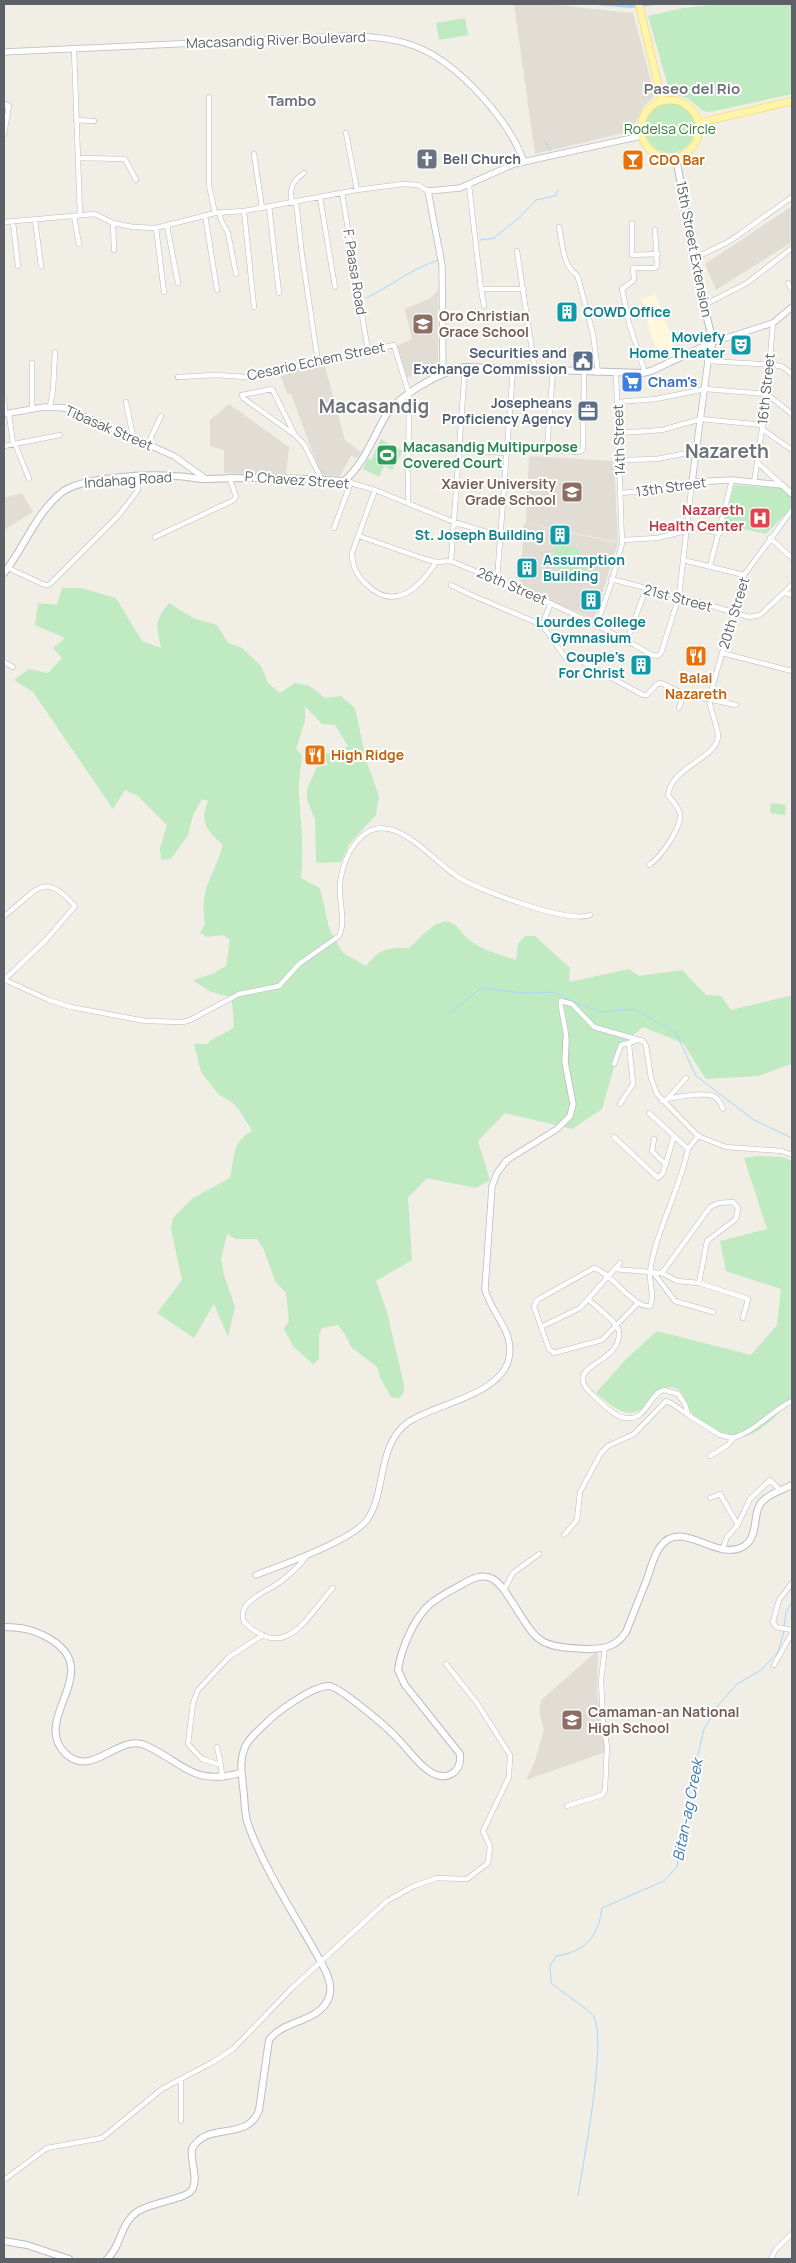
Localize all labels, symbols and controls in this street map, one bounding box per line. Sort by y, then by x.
street label: Macasandig River Boulevard [186,27,366,52]
district label: Paseo del Rio [644,78,740,99]
district label: Tambo [268,90,316,111]
park label: Rodelsa Circle [624,119,716,138]
church icon: Bell Church [415,147,439,171]
bar icon: CDO Bar [621,148,645,172]
place label: Bell Church [443,149,521,168]
place label: CDO Bar [649,150,705,169]
street label: 15th Street Extension [672,179,717,319]
street label: F. Paasa Road [339,228,372,316]
building icon: COWD Office [555,300,579,324]
place label: COWD Office [583,302,671,321]
place label: Oro Christian Grace School [439,306,529,341]
school or university icon: Oro Christian Grace School [411,312,435,336]
place label: Moviefy Home Theater [629,327,725,362]
theatre icon: Moviefy Home Theater [729,333,753,357]
street label: Cesario Echem Street [245,337,387,384]
place label: Securities and Exchange Commission [413,343,567,378]
public building icon: Securities and Exchange Commission [571,349,595,373]
street label: 16th Street [752,352,779,426]
supermarket icon: Cham's [620,370,644,394]
place label: Cham's [648,372,698,391]
district label: Macasandig [319,393,429,419]
place label: Josepheans Proficiency Agency [442,393,572,428]
office icon: Josepheans Proficiency Agency [576,399,600,423]
street label: Tibasak Street [62,400,156,455]
street label: 14th Street [608,404,629,476]
place label: Macasandig Multipurpose Covered Court [403,437,578,472]
district label: Nazareth [685,438,769,464]
sports icon: Macasandig Multipurpose Covered Court [375,443,399,467]
street label: P. Chavez Street [244,466,350,493]
street label: Indahag Road [83,467,173,492]
street label: 13th Street [634,472,708,501]
place label: Xavier University Grade School [441,474,556,509]
school or university icon: Xavier University Grade School [560,480,584,504]
place label: Nazareth Health Center [649,500,744,535]
hospital icon: Nazareth Health Center [748,506,772,530]
building icon: St. Joseph Building [548,523,572,547]
place label: St. Joseph Building [415,525,544,544]
place label: Assumption Building [543,550,625,585]
building icon: Assumption Building [515,556,539,580]
street label: 26th Street [474,562,551,609]
street label: 20th Street [714,574,754,651]
street label: 21st Street [642,579,715,616]
building icon: Lourdes College Gymnasium [579,588,603,612]
place label: Lourdes College Gymnasium [536,612,646,647]
restaurant icon: Balai Nazareth [684,644,708,668]
place label: Couple's For Christ [559,647,625,682]
building icon: Couple's For Christ [629,653,653,677]
place label: Balai Nazareth [665,668,727,703]
restaurant icon: High Ridge [303,743,327,767]
place label: High Ridge [331,745,404,764]
place label: Camaman-an National High School [588,1702,739,1737]
school or university icon: Camaman-an National High School [560,1708,584,1732]
water label: Bitan-ag Creek [667,1755,708,1863]

